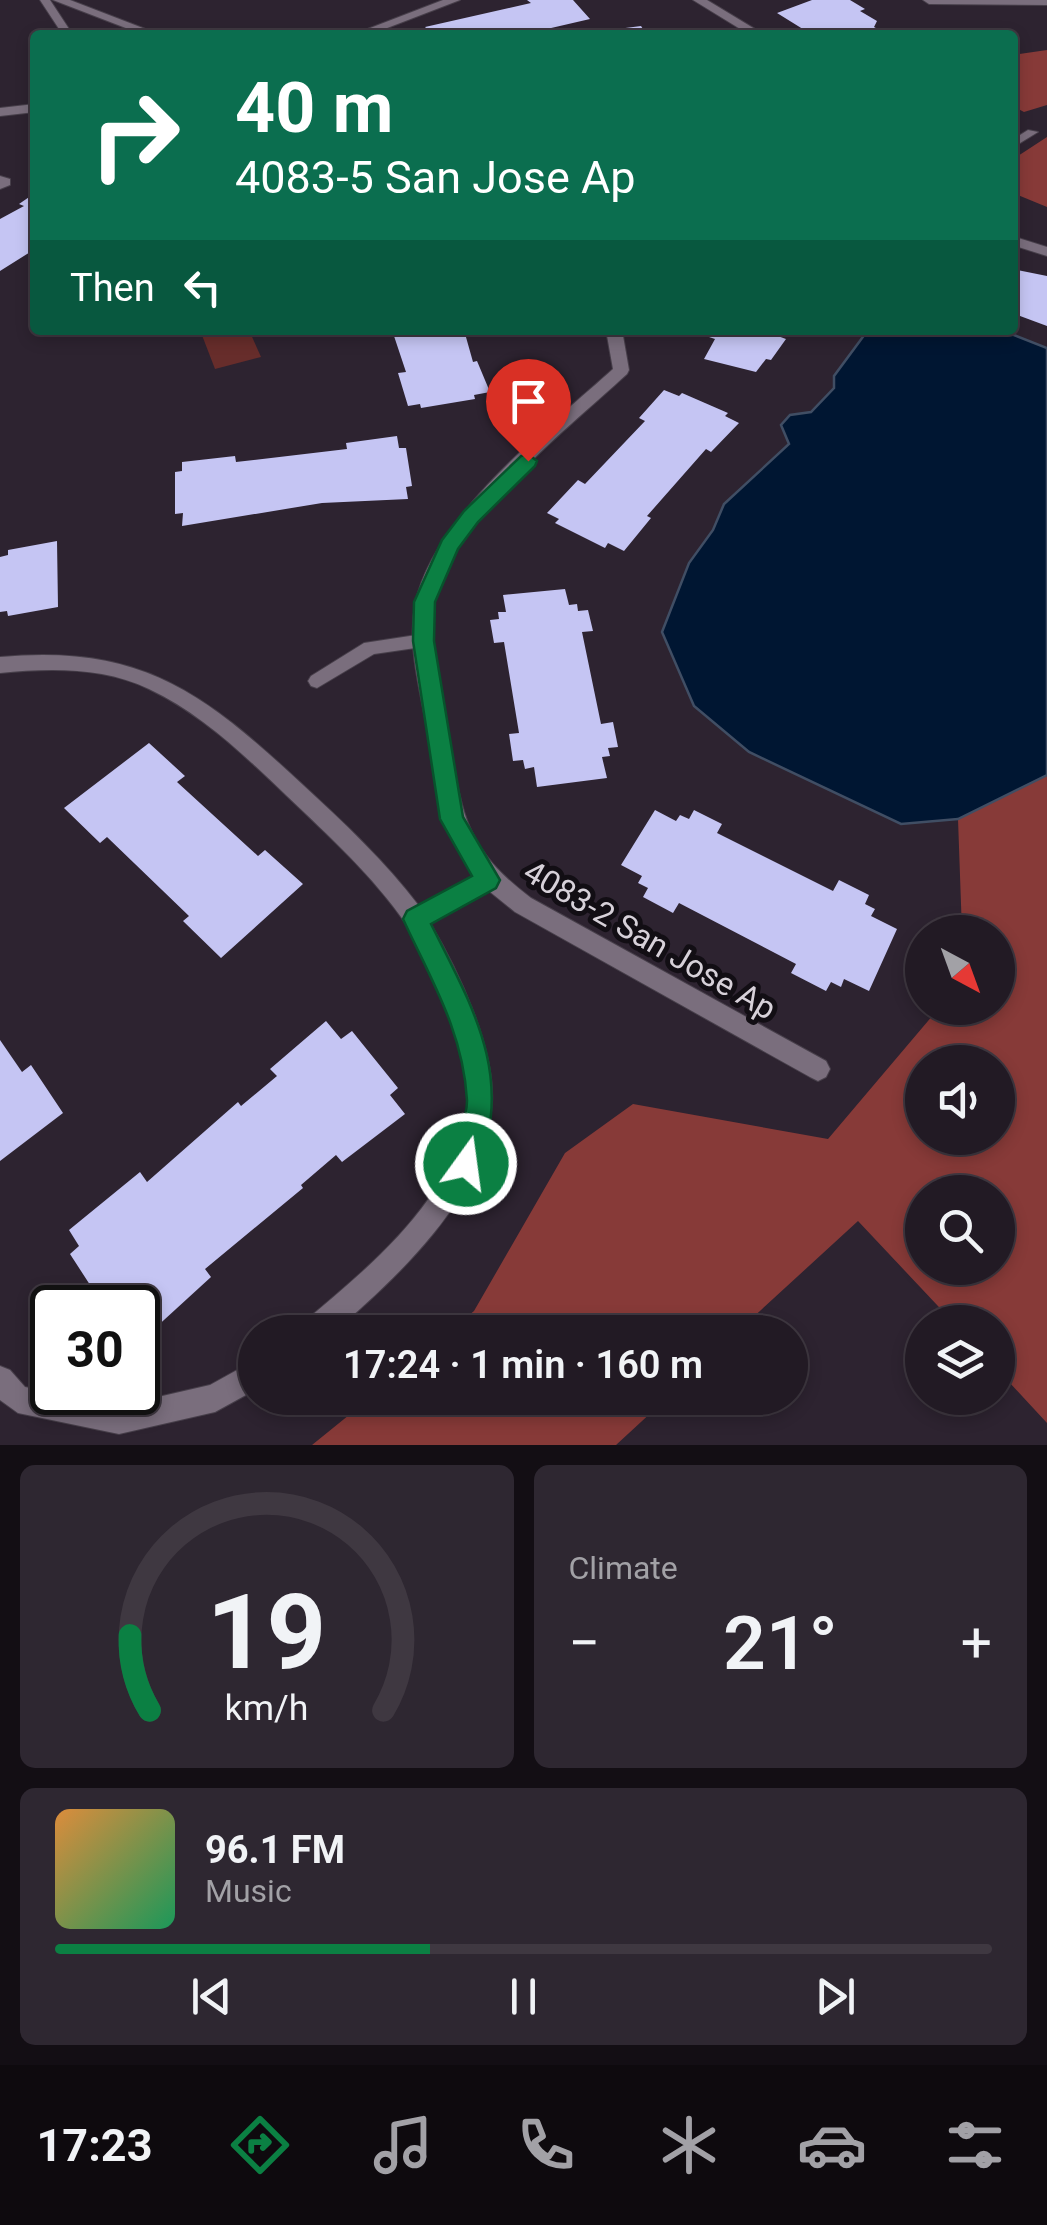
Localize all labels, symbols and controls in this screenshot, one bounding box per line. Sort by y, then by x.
text: 40 m [235,67,393,149]
icon: right [70,70,200,200]
text: 4083-5 San Jose Ap [235,151,636,204]
icon: left [175,260,230,315]
text: Then [70,266,155,310]
pin [486,359,571,462]
icon: arrive [501,374,556,429]
street label: 4083-2 San Jose Ap [517,852,783,1028]
north arrow [905,915,1015,1025]
map controls [905,915,1015,1415]
button: sound [905,1045,1015,1155]
position arrow [414,1112,518,1216]
button: search [905,1175,1015,1285]
speed limit sign: 30 [30,1285,160,1415]
button: layers [905,1305,1015,1415]
text: 17:24 · 1 min · 160 m [343,1343,703,1387]
text: Climate [569,1549,678,1587]
text: 19 [207,1572,326,1693]
text: 21° [723,1599,838,1687]
text: − [569,1611,600,1675]
text: + [961,1611,992,1675]
text: km/h [225,1687,309,1729]
text: 96.1 FM [205,1828,345,1872]
text: Music [205,1872,292,1910]
icon: previous [184,1969,239,2024]
icon: pause [496,1969,551,2024]
icon: next [808,1969,863,2024]
icon: directions [225,2110,295,2180]
icon: music [368,2110,438,2180]
icon: phone [511,2110,581,2180]
icon: climate [654,2110,724,2180]
icon: car [797,2110,867,2180]
icon: filters [940,2110,1010,2180]
text: 17:23 [37,2119,152,2172]

